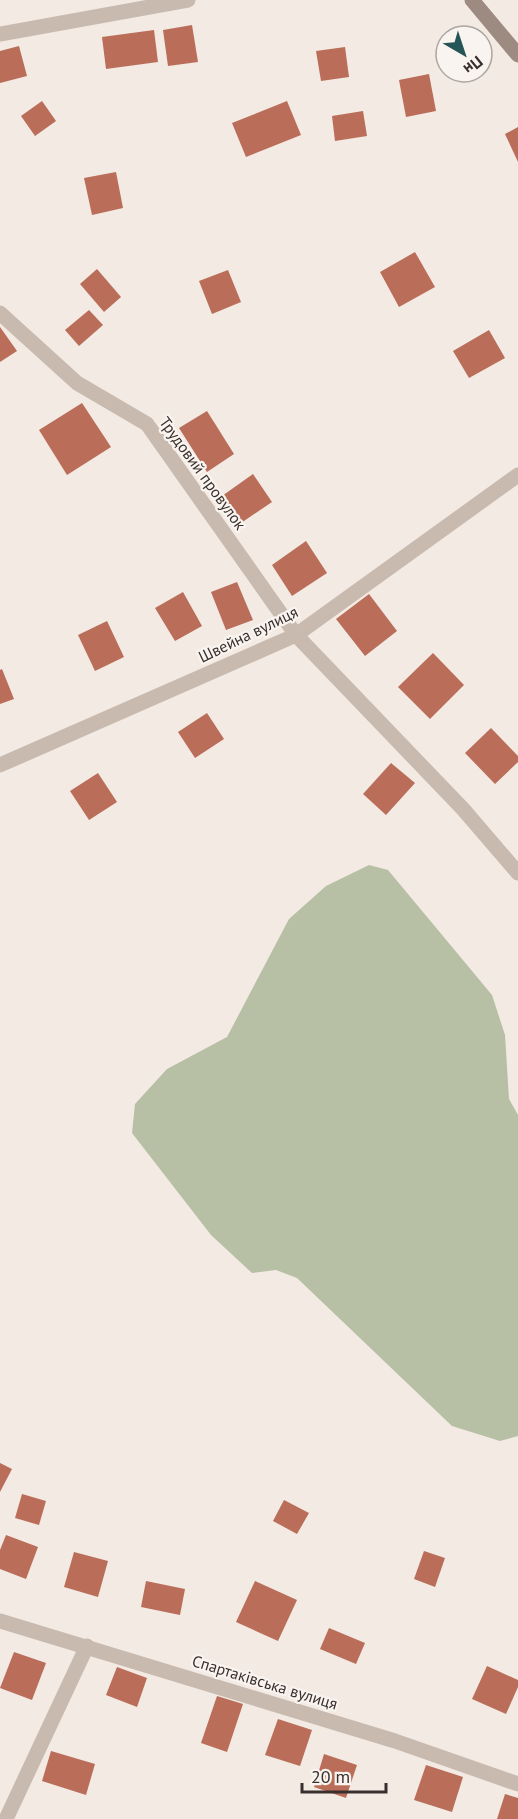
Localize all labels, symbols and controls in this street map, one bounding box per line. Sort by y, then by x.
north arrow [434,24,494,84]
text: Пн [460,52,487,79]
street label: Трудовий провулок [155,412,251,534]
street label: Швейна вулиця [195,601,301,667]
street label: Спартаківська вулиця [190,1650,340,1714]
scale bar [302,1756,386,1794]
text: 20 m [311,1765,350,1788]

